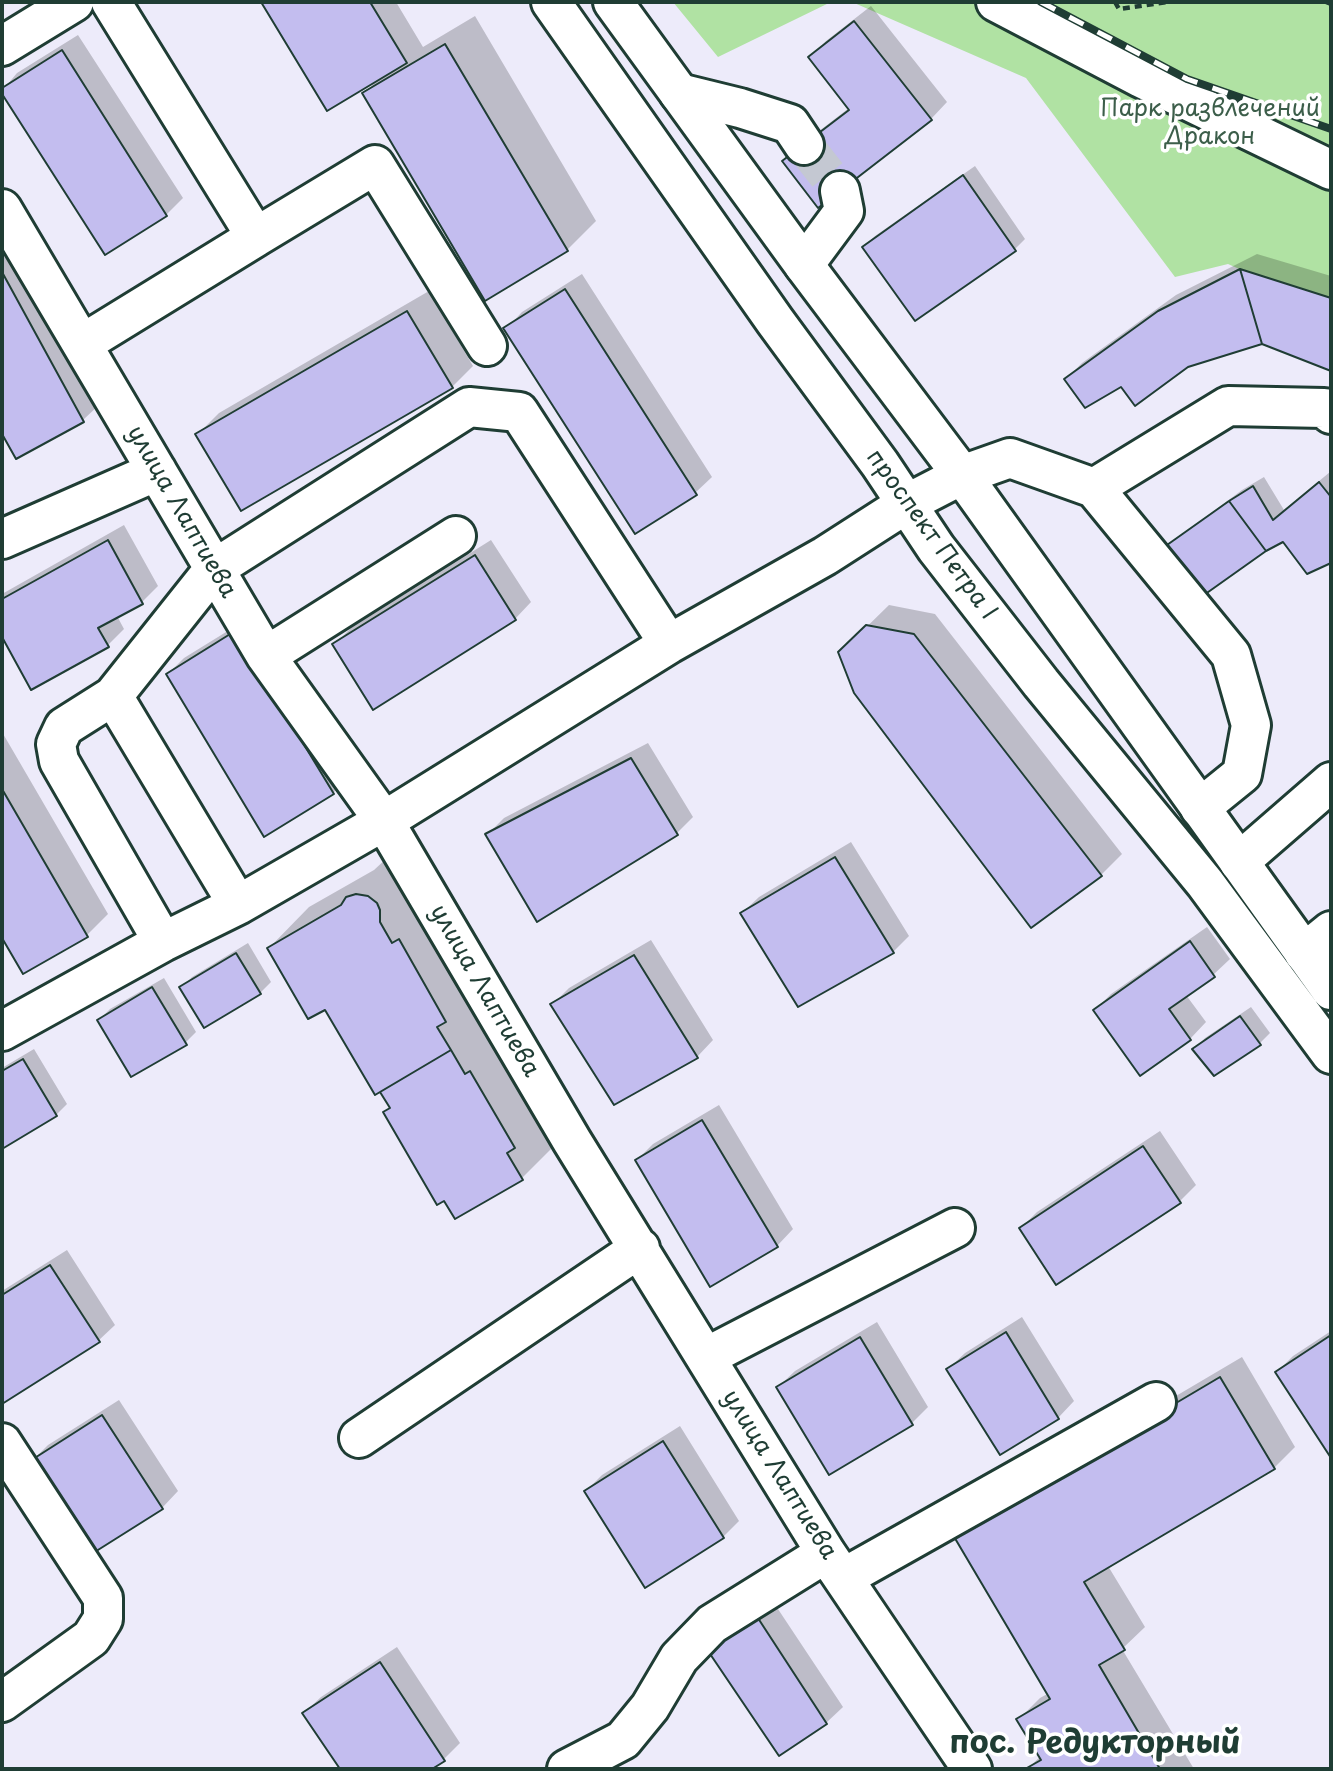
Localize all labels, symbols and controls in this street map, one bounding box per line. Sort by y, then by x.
park label: Парк развлечений Дракон [1100,95,1320,151]
street label: улица Лаптиева [120,421,242,603]
street label: проспект Петра I [859,444,1003,626]
street label: улица Лаптиева [423,900,545,1082]
street label: улица Лаптиева [715,1385,843,1565]
district label: пос. Редукторный [949,1725,1241,1763]

